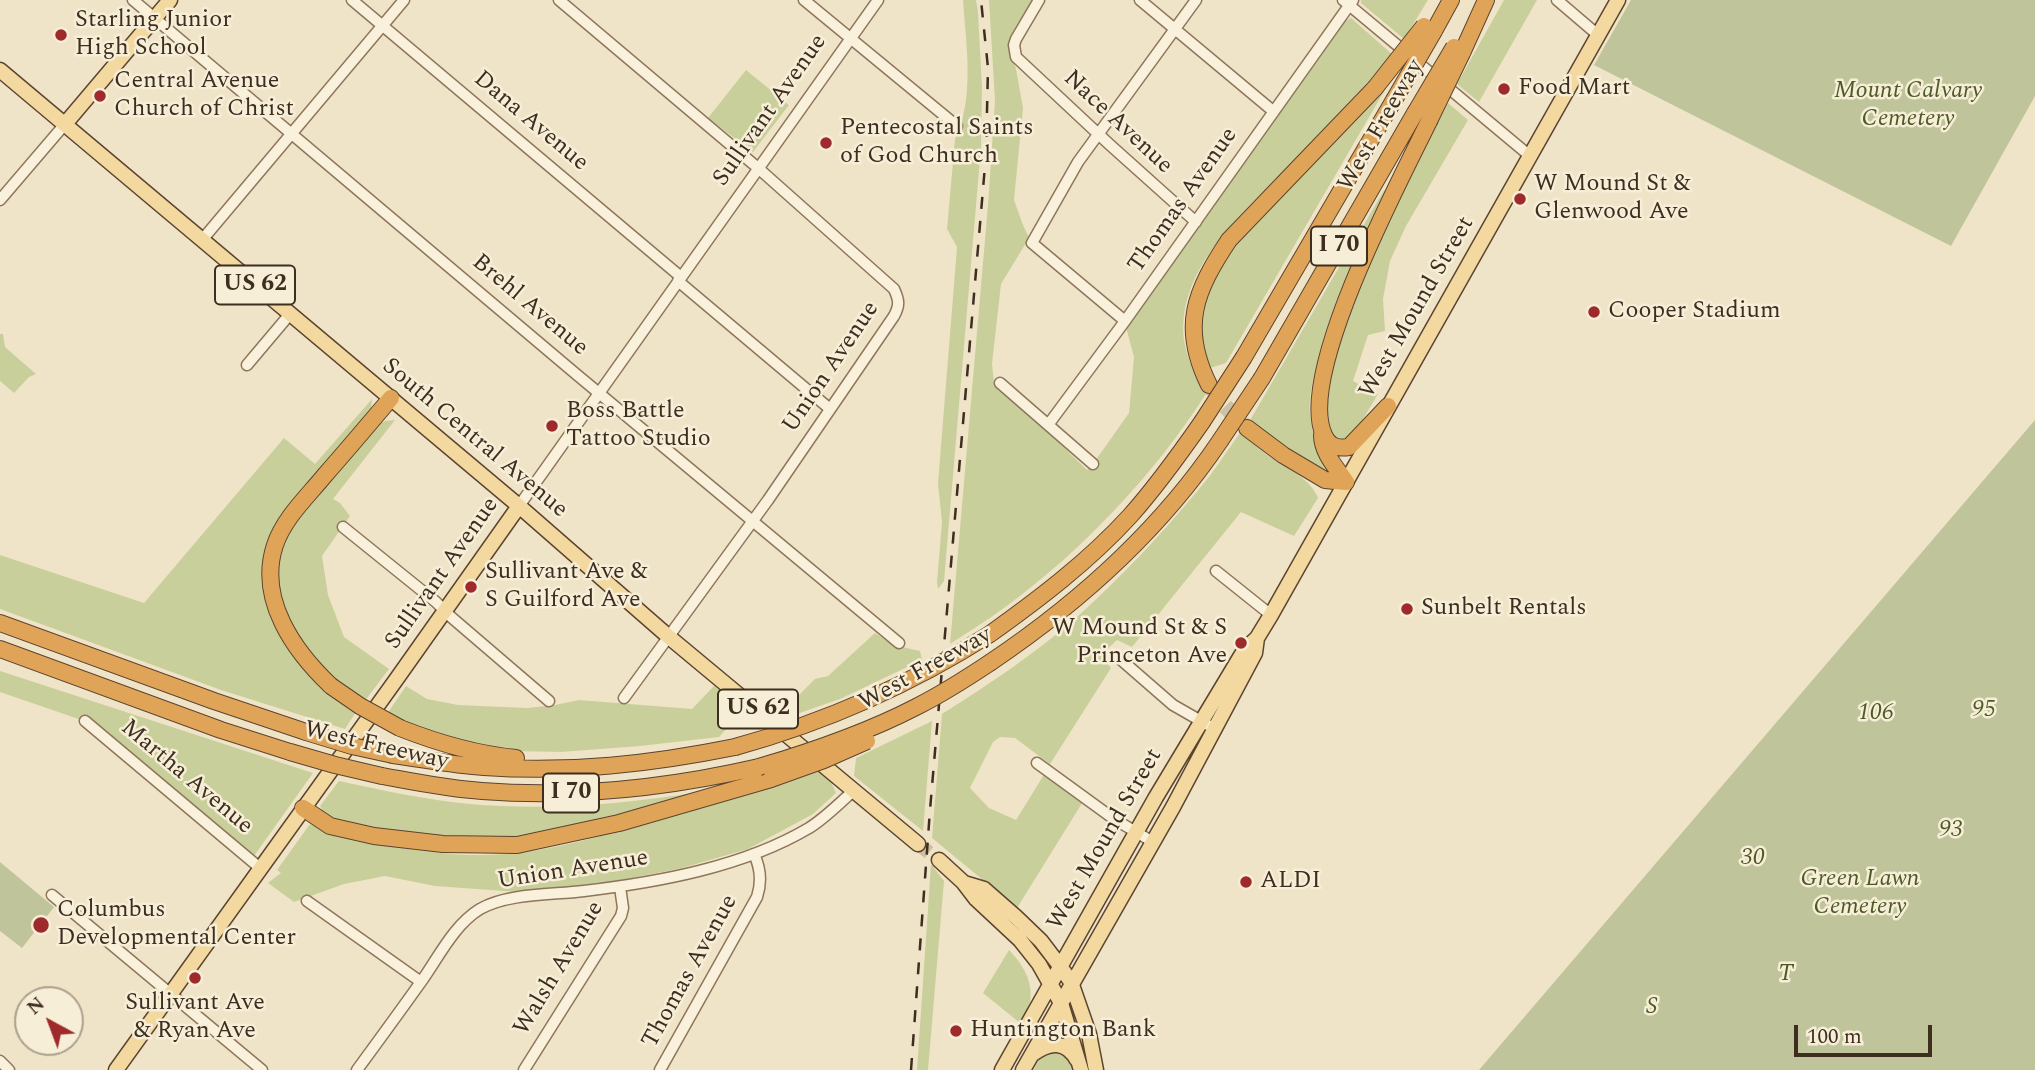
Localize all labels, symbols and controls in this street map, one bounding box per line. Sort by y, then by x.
place label: Starling Junior High School [75,7,232,63]
marker: Starling Junior High School [53,27,69,43]
street label: Sullivant Avenue [708,30,834,192]
street label: West Freeway [1333,55,1431,197]
street label: Nace Avenue [1056,65,1178,181]
street label: Dana Avenue [467,66,593,178]
place label: Central Avenue Church of Christ [114,68,294,124]
place label: Food Mart [1518,75,1630,103]
park label: Mount Calvary Cemetery [1834,78,1982,134]
marker: Food Mart [1496,81,1512,97]
marker: Central Avenue Church of Christ [92,88,108,104]
place label: Pentecostal Saints of God Church [840,115,1034,171]
street label: Thomas Avenue [1123,123,1245,279]
marker: Pentecostal Saints of God Church [818,135,834,151]
place label: W Mound St & Glenwood Ave [1534,171,1691,227]
marker: W Mound St & Glenwood Ave [1512,191,1528,207]
street label: West Mound Street [1354,212,1482,404]
road number: I 70 [1311,227,1367,266]
street label: Brehl Avenue [465,249,593,363]
road number: US 62 [215,266,295,304]
street label: Union Avenue [777,297,887,439]
place label: Cooper Stadium [1608,298,1781,326]
marker: Cooper Stadium [1586,304,1602,320]
street label: South Central Avenue [375,353,573,525]
place label: Boss Battle Tattoo Studio [566,398,711,454]
marker: Boss Battle Tattoo Studio [544,418,560,434]
street label: Sullivant Avenue [380,493,506,655]
place label: Sullivant Ave & S Guilford Ave [485,559,647,615]
marker: Sullivant Ave & S Guilford Ave [463,579,479,595]
place label: Sunbelt Rentals [1421,595,1587,623]
marker: Sunbelt Rentals [1399,601,1415,617]
place label: W Mound St & S Princeton Ave [1052,615,1227,671]
street label: West Freeway [855,622,997,718]
marker: W Mound St & S Princeton Ave [1233,635,1249,651]
road number: US 62 [718,690,798,729]
park label: 95 [1972,697,1996,725]
park label: 106 [1858,700,1894,728]
street label: Martha Avenue [114,714,258,842]
street label: West Freeway [301,716,451,778]
street label: West Mound Street [1042,744,1170,936]
road number: I 70 [543,774,599,813]
park label: 93 [1939,817,1963,845]
street label: Union Avenue [495,845,651,897]
park label: 30 [1741,845,1765,873]
park label: Green Lawn Cemetery [1801,866,1919,922]
place label: ALDI [1260,868,1321,896]
marker: ALDI [1238,874,1254,890]
street label: Thomas Avenue [637,890,745,1054]
place label: Columbus Developmental Center [57,897,296,953]
street label: Walsh Avenue [509,897,611,1041]
marker: Columbus Developmental Center [31,915,51,935]
park label: T [1778,961,1794,989]
marker: Sullivant Ave & Ryan Ave [187,970,203,986]
north arrow [14,986,84,1056]
text: N [21,990,52,1022]
place label: Sullivant Ave & Ryan Ave [125,990,265,1046]
park label: S [1646,994,1658,1022]
scale bar [1797,1010,1935,1054]
place label: Huntington Bank [970,1017,1156,1045]
text: 100 m [1807,1021,1862,1053]
marker: Huntington Bank [948,1023,964,1039]

